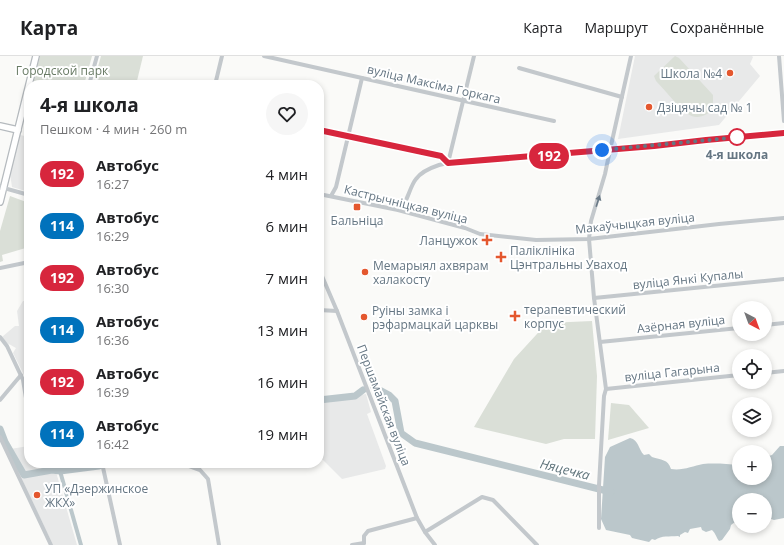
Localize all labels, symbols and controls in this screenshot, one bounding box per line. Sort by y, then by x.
text: Карта [20,15,78,41]
text: Карта [523,18,562,37]
text: Маршрут [584,18,648,37]
text: Сохранённые [670,18,764,37]
street label: вуліца Максіма Горкага [366,60,502,108]
park label: Городской парк [16,62,109,79]
place label: Школа №4 [660,65,722,82]
marker: Школа №4 [725,68,735,78]
text: 4-я школа [40,92,139,118]
button: heart [266,93,308,135]
place label: Дзіцячы сад № 1 [657,99,752,116]
marker: Дзіцячы сад № 1 [644,102,654,112]
text: Пешком · 4 мин · 260 m [40,120,187,138]
marker: 4-я школа [728,128,746,146]
your location [592,140,612,160]
line badge: 192 [526,143,572,169]
text: 192 [537,146,561,165]
place label: 4-я школа [706,146,768,163]
text: Автобус [96,155,159,175]
text: 192 [50,164,74,183]
text: 4 мин [265,164,308,184]
text: 16:27 [96,175,129,193]
street label: Кастрычніцкая вуліца [342,180,470,228]
one-way arrow [595,195,601,207]
marker: Бальніца [352,202,362,212]
text: Автобус [96,207,159,227]
street label: Макаўчыцкая вуліца [574,208,696,238]
place label: Бальніца [331,212,383,229]
text: 114 [50,216,74,235]
text: 6 мин [265,216,308,236]
text: 16:29 [96,227,129,245]
place label: Ланцужок [420,232,479,249]
marker: Ланцужок [481,234,493,246]
place label: Паліклініка Цэнтральны Уваход [510,242,627,273]
marker: Паліклініка Цэнтральны Уваход [495,251,507,263]
place label: Мемарыял ахвярам халакосту [373,257,488,288]
text: Автобус [96,259,159,279]
street label: вуліца Янкі Купалы [632,265,744,293]
marker: Мемарыял ахвярам халакосту [360,267,370,277]
text: 192 [50,268,74,287]
text: 7 мин [265,268,308,288]
text: 16:30 [96,279,129,297]
place label: терапевтический корпус [524,301,626,332]
north arrow [732,301,772,341]
map controls [732,301,772,533]
place label: Руіны замка і рэфармацкай царквы [372,302,498,333]
marker: терапевтический корпус [509,310,521,322]
text: Автобус [96,311,159,331]
street label: Азёрная вуліца [636,311,726,337]
marker: Руіны замка і рэфармацкай царквы [359,312,369,322]
text: 114 [50,320,74,339]
text: 13 мин [257,320,308,340]
text: 16:36 [96,331,129,349]
street label: Першамайская вуліца [353,342,415,468]
button: locate [732,349,772,389]
street label: вуліца Гагарына [624,359,720,385]
text: Автобус [96,363,159,383]
text: 192 [50,372,74,391]
text: 16 мин [257,372,308,392]
text: 16:39 [96,383,129,401]
button: layers [732,397,772,437]
text: Автобус [96,415,159,435]
text: 114 [50,424,74,443]
text: 19 мин [257,424,308,444]
text: 16:42 [96,435,129,453]
button: + [732,445,772,485]
water label: Няцечка [538,454,592,484]
place label: УП «Дзержинское ЖКХ» [45,480,149,511]
marker: УП «Дзержинское ЖКХ» [32,490,42,500]
button: − [732,493,772,533]

